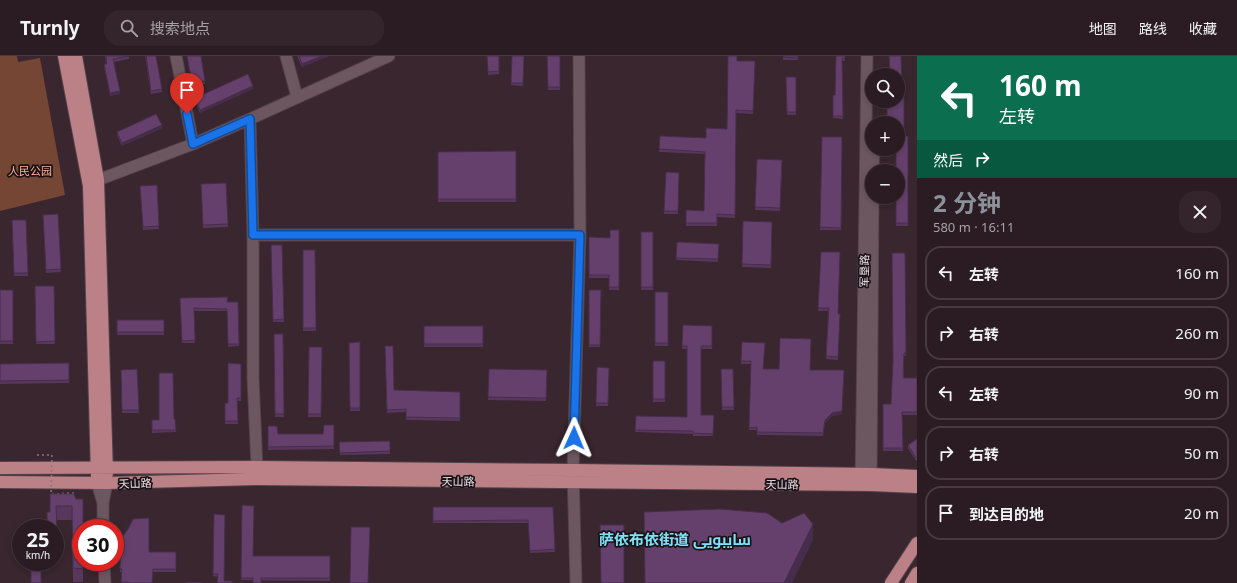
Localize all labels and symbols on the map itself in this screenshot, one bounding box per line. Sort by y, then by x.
pin [170,73,204,114]
park label: 人民公园 [8,163,52,178]
street label: 军垦路 [856,254,872,288]
position arrow [553,417,595,459]
street label: 天山路 [441,473,475,489]
street label: 天山路 [118,475,152,491]
street label: 天山路 [765,476,799,492]
speed limit sign: 30 [72,519,124,571]
district label: 萨依布依街道 سايبويى [599,529,751,549]

